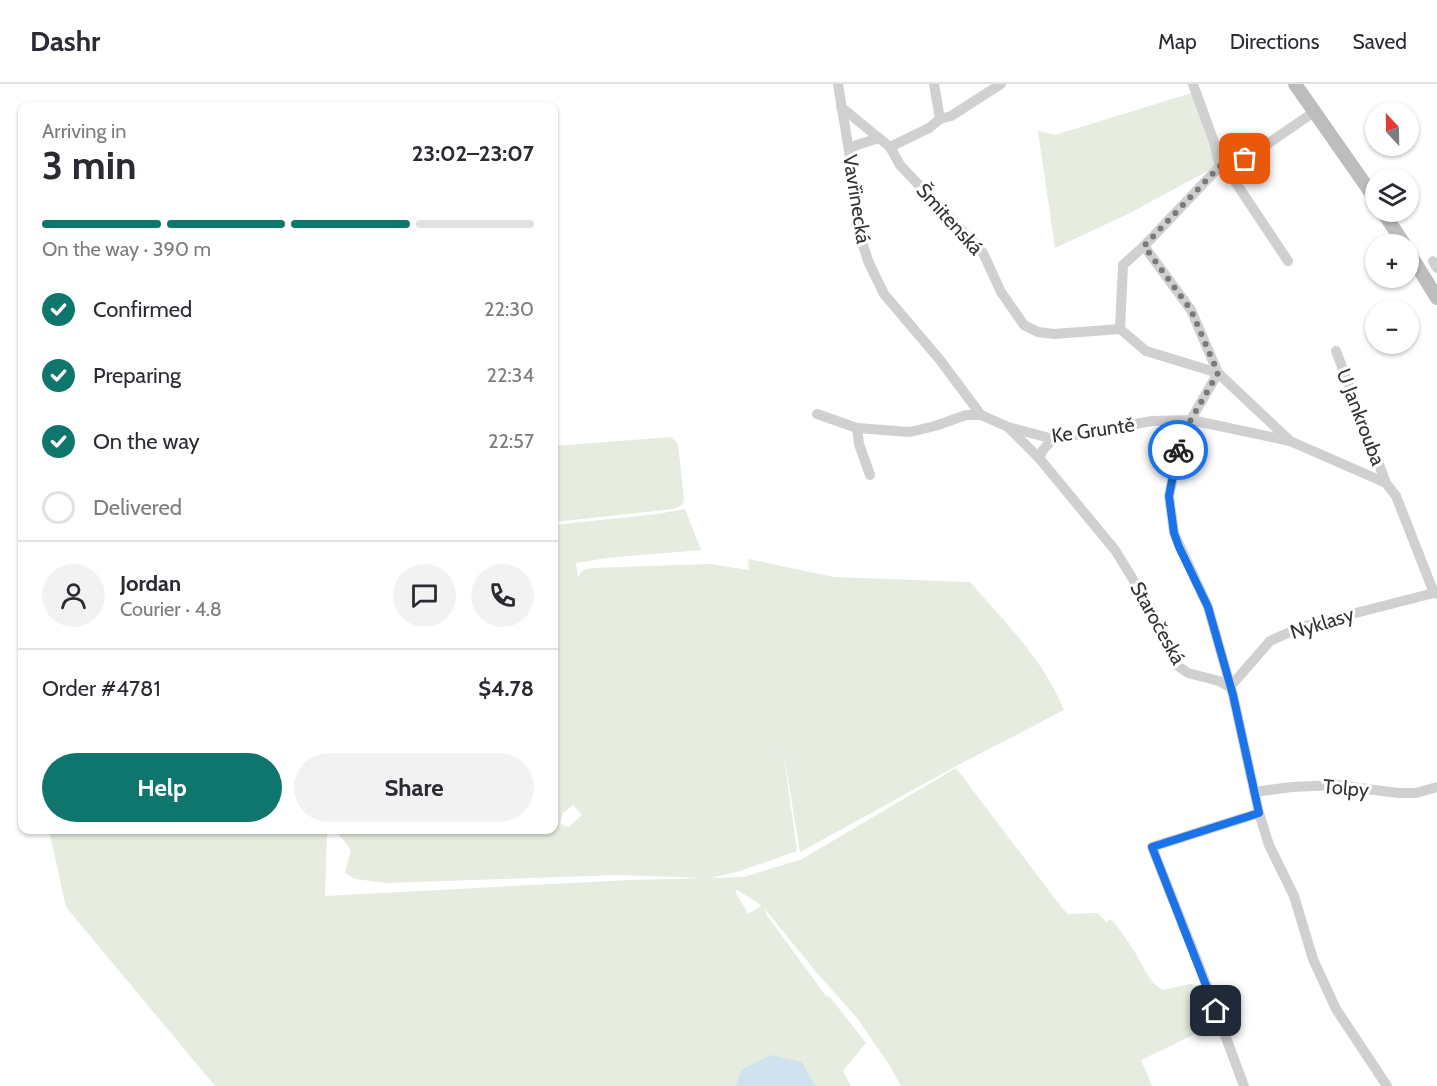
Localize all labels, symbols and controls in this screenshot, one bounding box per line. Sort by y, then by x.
text: Dashr [30,24,100,58]
text: Map [1158,29,1197,54]
text: Directions [1230,29,1319,54]
text: Saved [1352,29,1407,54]
north arrow [1365,102,1419,156]
map controls [1365,102,1419,354]
text: Arriving in [42,119,126,143]
pin [1219,133,1270,184]
text: 23:02–23:07 [412,140,534,167]
text: 3 min [42,141,137,189]
icon: bag [1228,142,1261,175]
street label: Vavřinecká [838,153,876,246]
button: layers [1365,168,1419,222]
street label: Šmitenská [912,178,989,260]
button: + [1365,234,1419,288]
text: On the way · 390 m [42,237,211,261]
icon: check [42,293,75,326]
text: Confirmed [93,296,192,323]
text: 22:30 [484,297,534,321]
button: − [1365,300,1419,354]
icon: check [42,359,75,392]
text: Preparing [93,362,181,389]
text: 22:34 [487,363,534,387]
street label: U Jankrouba [1332,365,1391,469]
street label: Ke Gruntě [1050,412,1136,448]
courier [1148,420,1208,480]
icon: check [42,425,75,458]
text: On the way [93,428,200,455]
text: 22:57 [488,429,534,453]
icon: bike [1162,434,1195,467]
text: Delivered [93,494,182,521]
button: person [42,564,105,627]
button: chat [393,564,456,627]
button: phone [471,564,534,627]
text: Jordan [120,570,181,597]
street label: Staročeská [1125,577,1191,669]
text: Courier · 4.8 [120,597,222,621]
street label: Nyklasy [1287,602,1357,644]
text: Order #4781 [42,675,161,702]
text: $4.78 [478,675,534,702]
button: Help [42,753,282,822]
button: Share [294,753,534,822]
street label: Tolpy [1322,774,1370,802]
pin [1190,985,1241,1036]
icon: home [1199,994,1232,1027]

